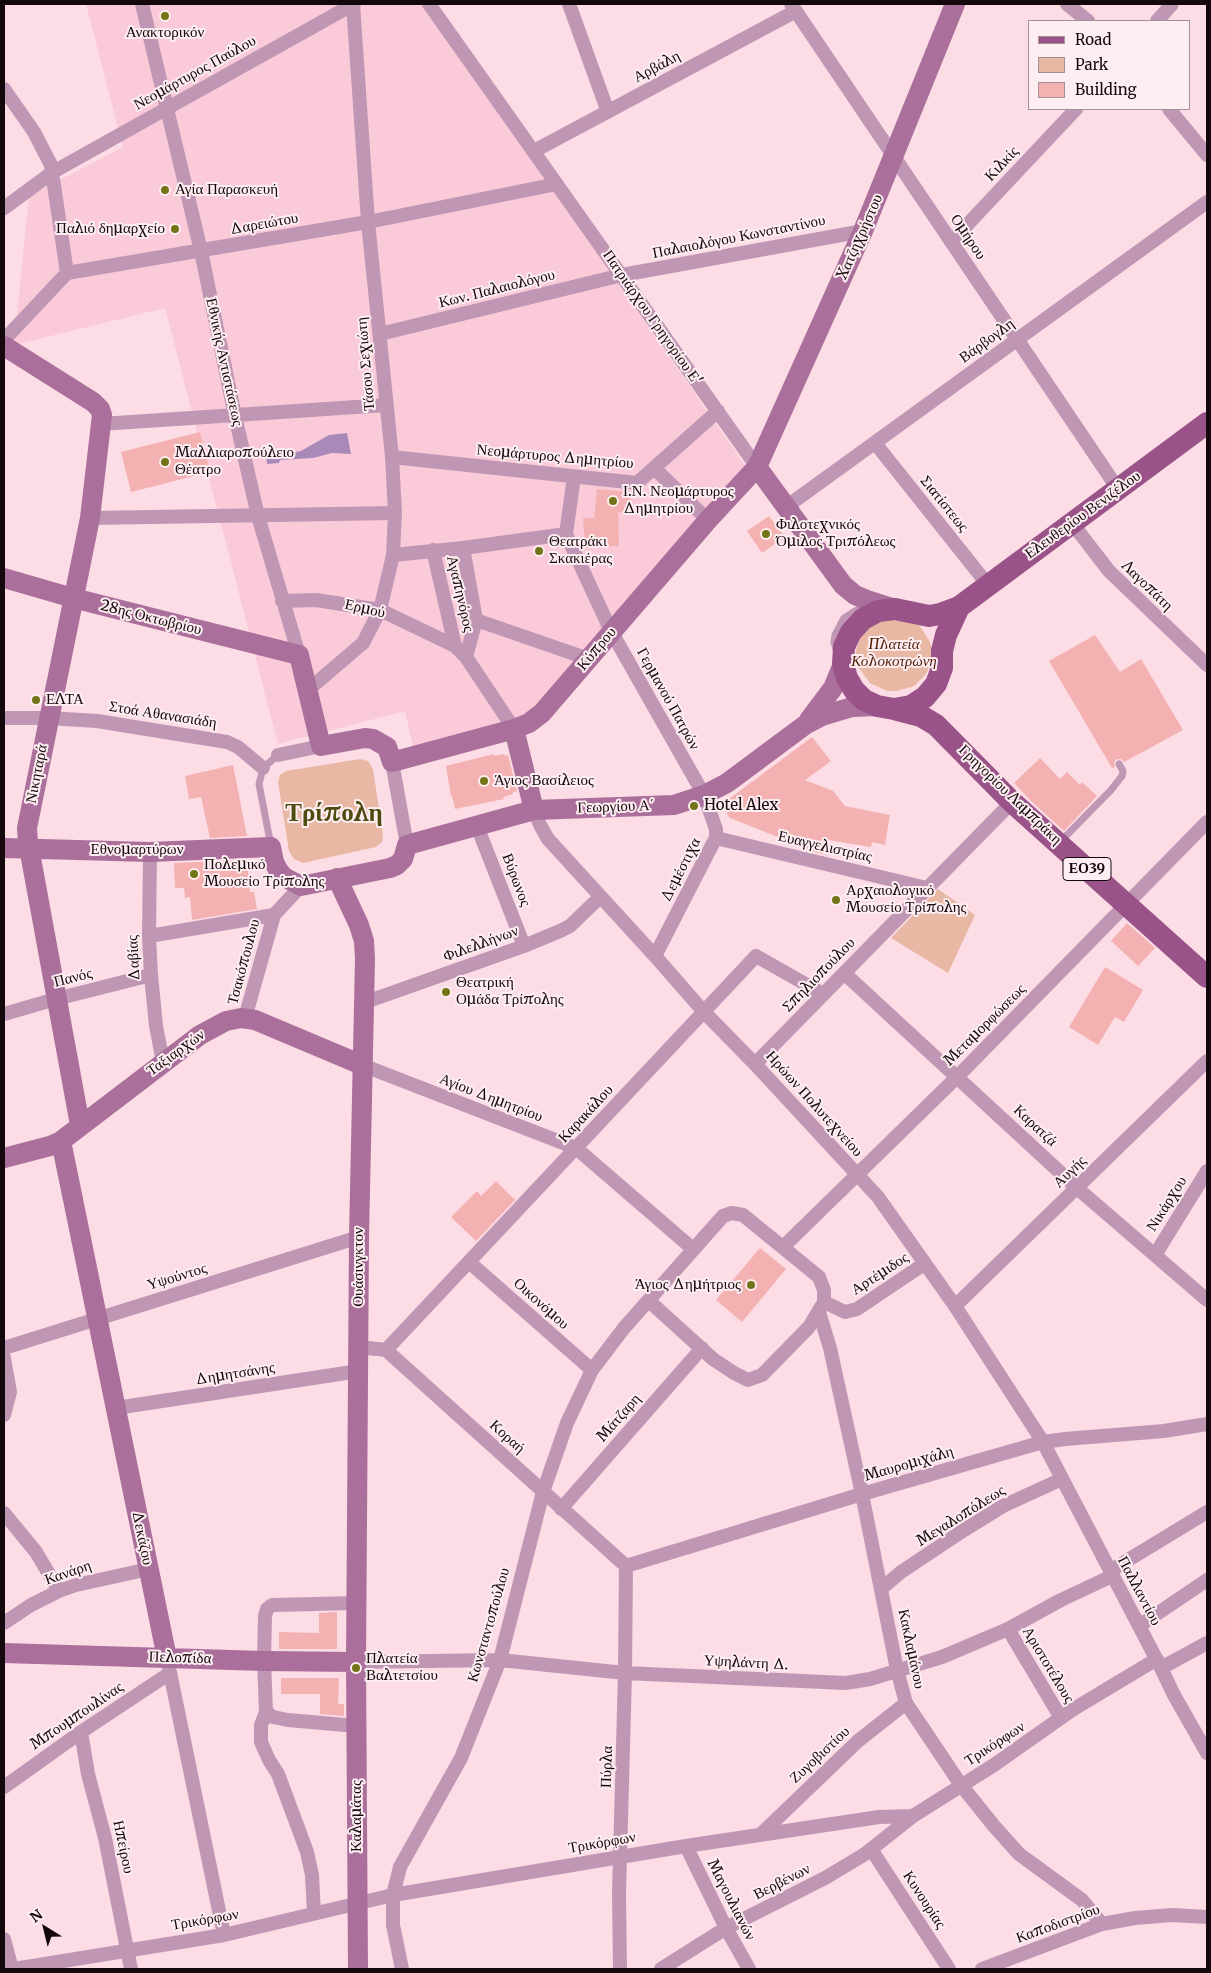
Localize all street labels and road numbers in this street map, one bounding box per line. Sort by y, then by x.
street label: Νεομάρτυρος Παύλου [131,32,259,114]
street label: Αρβάλη [631,47,683,87]
street label: Κιλκίς [981,143,1023,185]
street label: Χατζηχρήστου [833,192,887,282]
street label: Δαρειώτου [228,209,300,239]
street label: Παλαιολόγου Κωνσταντίνου [651,211,827,263]
street label: Ομήρου [946,211,990,263]
street label: Πατριάρχου Γρηγορίου Ε' [599,247,705,389]
street label: Κων. Παλαιολόγου [437,266,557,312]
street label: Εθνικής Αντιστάσεως [202,296,246,428]
street label: Βάρβογλη [956,315,1018,367]
street label: Τάσου Σεχιώτη [353,316,379,412]
street label: Νεομάρτυρος Δημητρίου [476,441,634,473]
street label: Ελευθερίου Βενιζέλου [1022,467,1144,563]
street label: Σιατίστεως [916,472,972,536]
street label: Αγαπηνόρος [442,554,478,634]
street label: Λαγοπάτη [1118,557,1176,615]
street label: Ερμού [343,596,387,622]
street label: 28ης Οκτωβρίου [99,597,203,639]
street label: Κύπρου [574,624,620,674]
street label: Γερμανού Πατρών [633,645,703,753]
street label: Στοά Αθανασιάδη [108,698,218,732]
street label: Γρηγορίου Λαμπράκη [955,741,1065,849]
street label: Νικηταρά [22,743,52,805]
street label: Γεωργίου Α΄ [577,797,655,817]
street label: Ευαγγελιστρίας [776,827,874,867]
street label: Δεμέστιχα [657,835,705,905]
street label: Εθνομαρτύρων [91,841,183,859]
street label: Βύρωνος [498,851,534,909]
road number: ΕΟ39 [1063,858,1111,881]
street label: Τσακόπουλου [224,917,264,1007]
street label: Φιλελλήνων [441,922,521,966]
street label: Σπηλιοπούλου [779,934,859,1016]
street label: Δαβίας [124,935,144,981]
street label: Πανός [52,965,94,991]
street label: Μεταμορφώσεως [940,980,1030,1070]
street label: Ταξιαρχών [143,1026,209,1080]
street label: Ηρώων Πολυτεχνείου [762,1047,866,1161]
street label: Αγίου Δημητρίου [437,1070,545,1126]
street label: Καρακάλου [555,1081,617,1147]
street label: Καρατζά [1009,1101,1061,1151]
street label: Αυγής [1050,1152,1090,1192]
street label: Νικάρχου [1143,1173,1191,1235]
street label: Ουάσινγκτον [350,1227,368,1307]
street label: Αρτέμιδος [848,1249,912,1299]
street label: Υψούντος [145,1259,209,1295]
street label: Οικονόμου [510,1275,572,1333]
street label: Δημητσάνης [194,1359,276,1389]
street label: Μάτζαρη [593,1390,645,1446]
street label: Κοραή [486,1416,528,1458]
street label: Μαυρομιχάλη [862,1443,956,1485]
street label: Μεγαλοπόλεως [914,1482,1008,1550]
street label: Δεκάζου [127,1509,157,1567]
street label: Παλλαντίου [1113,1553,1165,1629]
street label: Κανάρη [42,1557,94,1589]
street label: Κωνσταντοπούλου [464,1566,514,1684]
street label: Κακλαμάνου [894,1607,928,1691]
street label: Αριστοτέλους [1018,1624,1078,1706]
street label: Πελοπίδα [148,1648,212,1668]
street label: Υψηλάντη Δ. [703,1652,789,1674]
street label: Μπουμπουλίνας [27,1678,127,1754]
street label: Τρικόρφων [961,1718,1029,1770]
street label: Ζυγοβιστίου [786,1723,854,1787]
street label: Πύρλα [597,1746,617,1788]
street label: Καλαμάτας [348,1780,366,1852]
street label: Ηπείρου [109,1819,137,1875]
street label: Τρικόρφων [567,1828,637,1858]
street label: Μαγουλιανών [703,1857,759,1943]
street label: Βερβένων [751,1860,813,1904]
street label: Κυνουρίας [899,1868,949,1932]
street label: Καποδιστρίου [1014,1901,1102,1947]
street label: Τρικόρφων [170,1905,240,1935]

